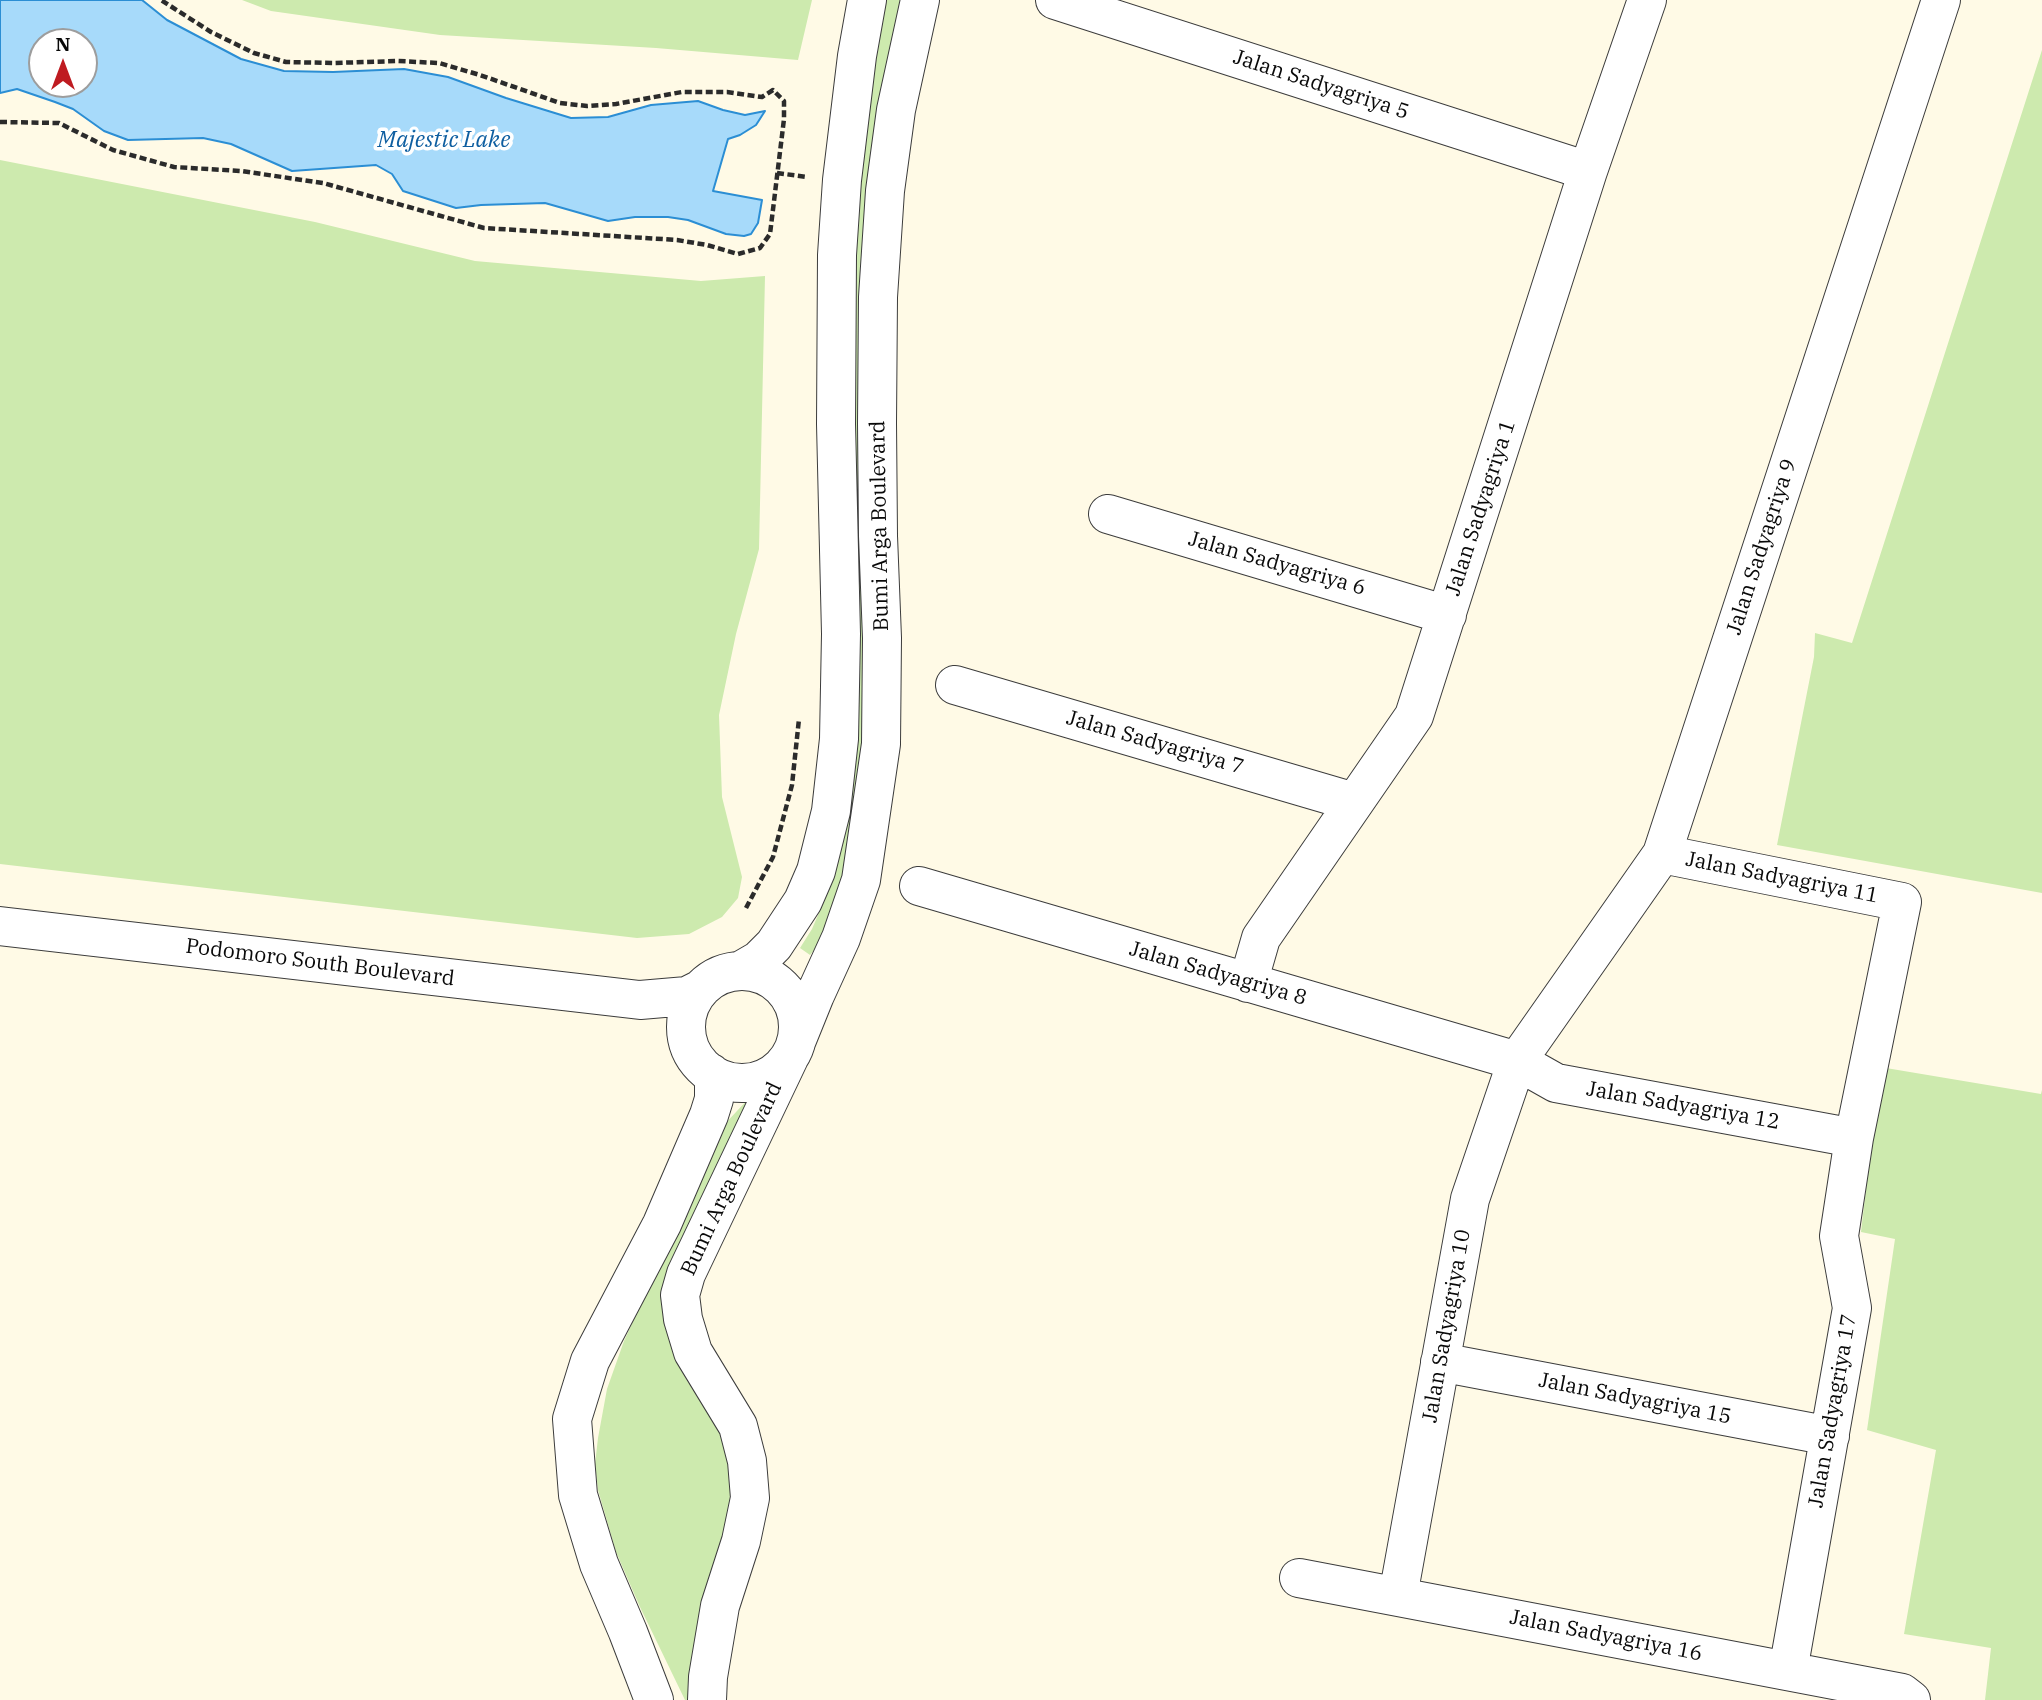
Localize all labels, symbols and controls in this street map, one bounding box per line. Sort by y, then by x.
north arrow [28,28,98,98]
text: N [55,32,71,56]
street label: Jalan Sadyagriya 5 [1230,45,1412,125]
water label: Majestic Lake [378,126,510,154]
street label: Jalan Sadyagriya 1 [1441,417,1521,599]
street label: Bumi Arga Boulevard [866,420,894,632]
street label: Jalan Sadyagriya 9 [1722,456,1802,638]
street label: Jalan Sadyagriya 6 [1186,527,1368,601]
street label: Jalan Sadyagriya 7 [1064,706,1246,780]
street label: Jalan Sadyagriya 11 [1684,847,1880,909]
street label: Podomoro South Boulevard [184,934,456,992]
street label: Jalan Sadyagriya 8 [1127,937,1309,1011]
street label: Jalan Sadyagriya 12 [1584,1077,1782,1135]
street label: Bumi Arga Boulevard [676,1078,788,1280]
street label: Jalan Sadyagriya 10 [1418,1227,1476,1425]
street label: Jalan Sadyagriya 17 [1804,1312,1862,1510]
street label: Jalan Sadyagriya 15 [1537,1368,1733,1430]
street label: Jalan Sadyagriya 16 [1508,1605,1704,1667]

